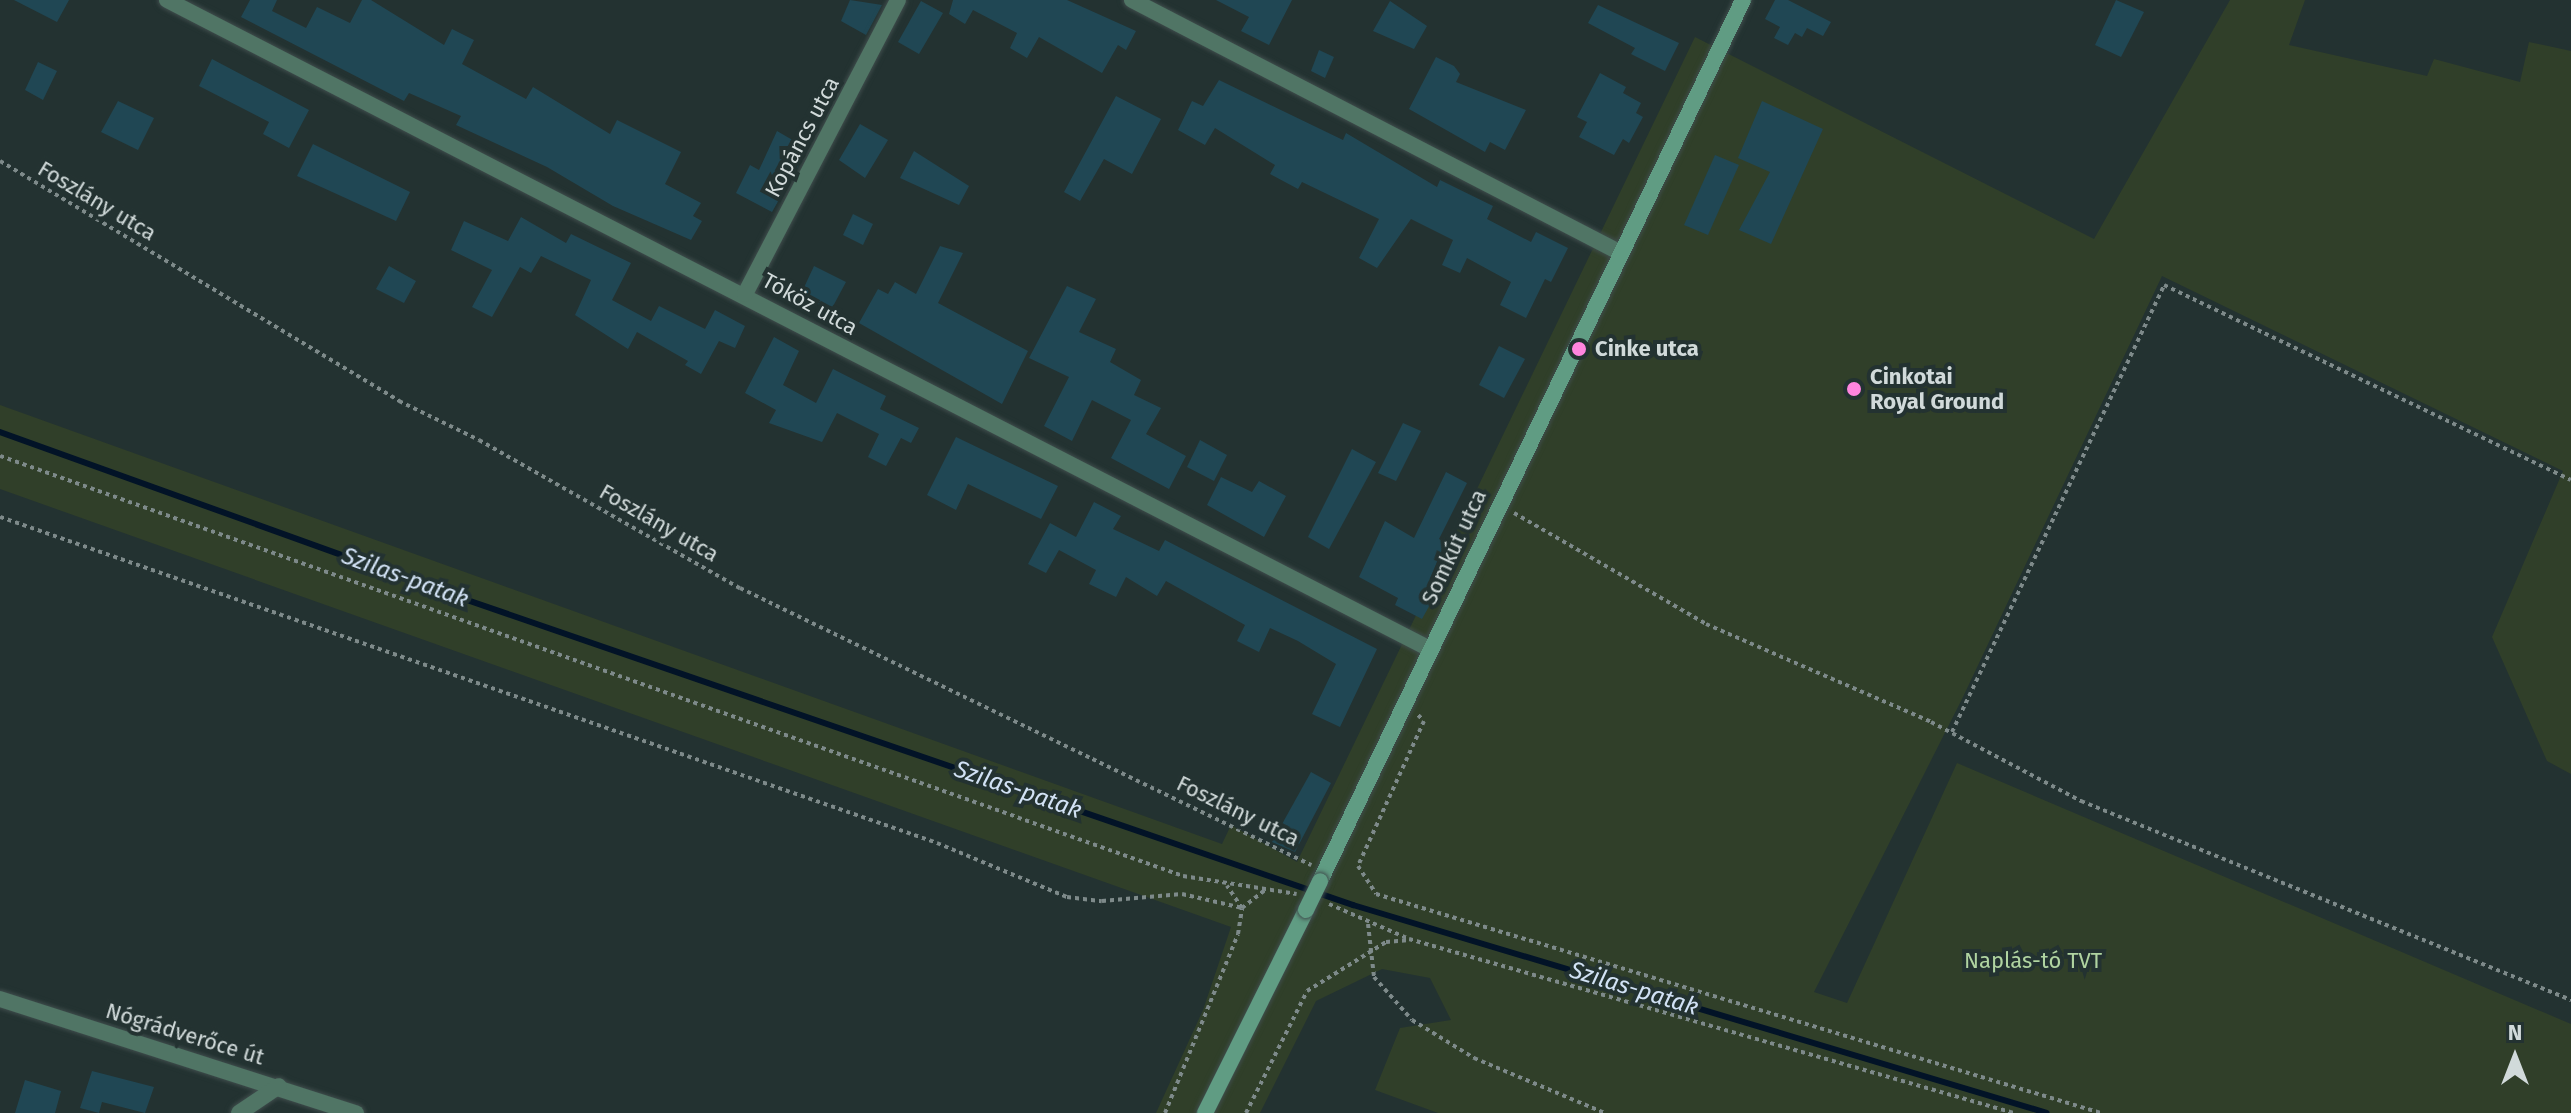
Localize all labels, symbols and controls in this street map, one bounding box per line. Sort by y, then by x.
street label: Kopáncs utca [759,72,845,202]
street label: Foszlány utca [33,155,161,247]
street label: Tóköz utca [758,267,862,341]
place label: Cinke utca [1595,336,1699,362]
marker: Cinke utca [1570,340,1588,358]
place label: Cinkotai Royal Ground [1870,363,2004,414]
marker: Cinkotai Royal Ground [1845,380,1863,398]
street label: Foszlány utca [595,478,723,568]
street label: Somkút utca [1416,485,1492,609]
water label: Szilas-patak [338,542,472,614]
water label: Szilas-patak [950,755,1086,825]
street label: Foszlány utca [1172,770,1304,852]
park label: Naplás-tó TVT [1964,948,2102,974]
water label: Szilas-patak [1566,956,1702,1022]
street label: Nógrádverőce út [103,997,267,1071]
north arrow [2475,1017,2555,1097]
text: N [2508,1019,2522,1046]

